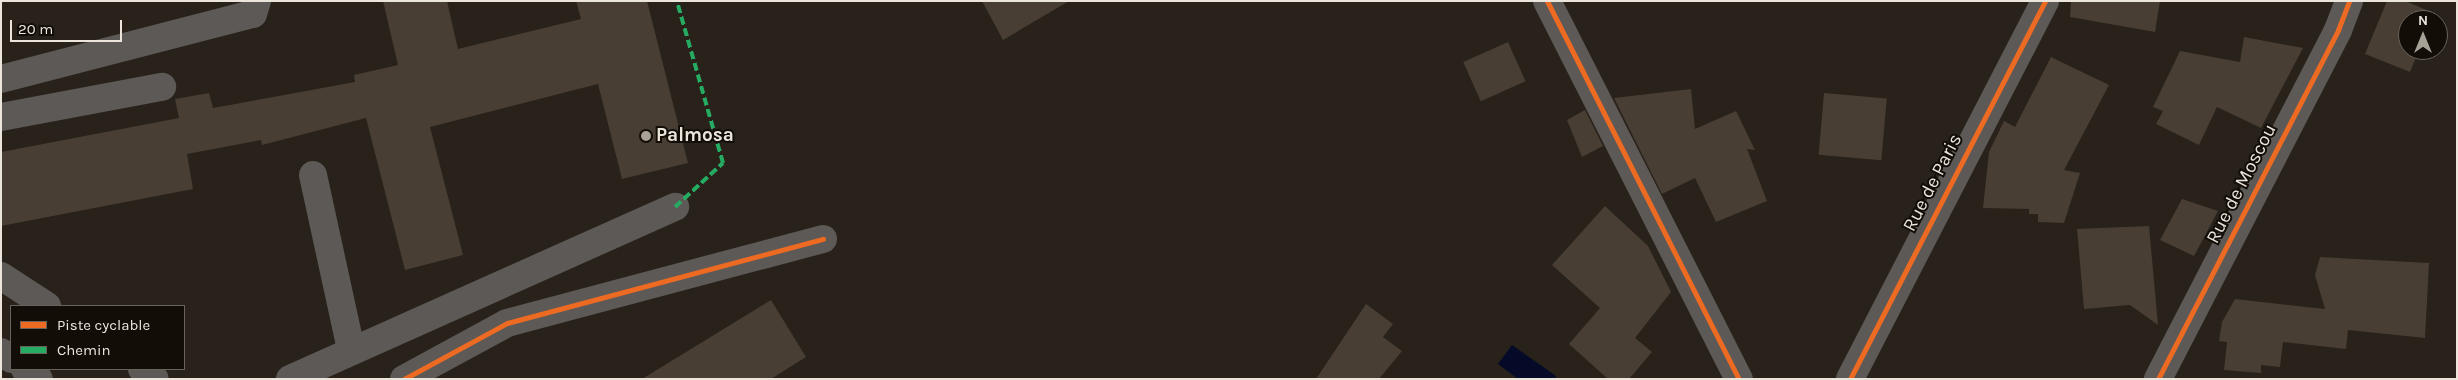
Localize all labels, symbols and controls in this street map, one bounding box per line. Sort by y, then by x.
scale bar [12,10,125,42]
north arrow [2398,10,2448,60]
text: N [2418,12,2428,29]
text: 20 m [18,20,53,38]
street label: Rue de Moscou [2202,120,2282,248]
place label: Palmosa [656,125,734,147]
marker: Palmosa [640,130,652,142]
street label: Rue de Paris [1899,130,1967,236]
legend [10,305,185,370]
text: Piste cyclable [57,316,150,334]
text: Chemin [57,341,111,359]

